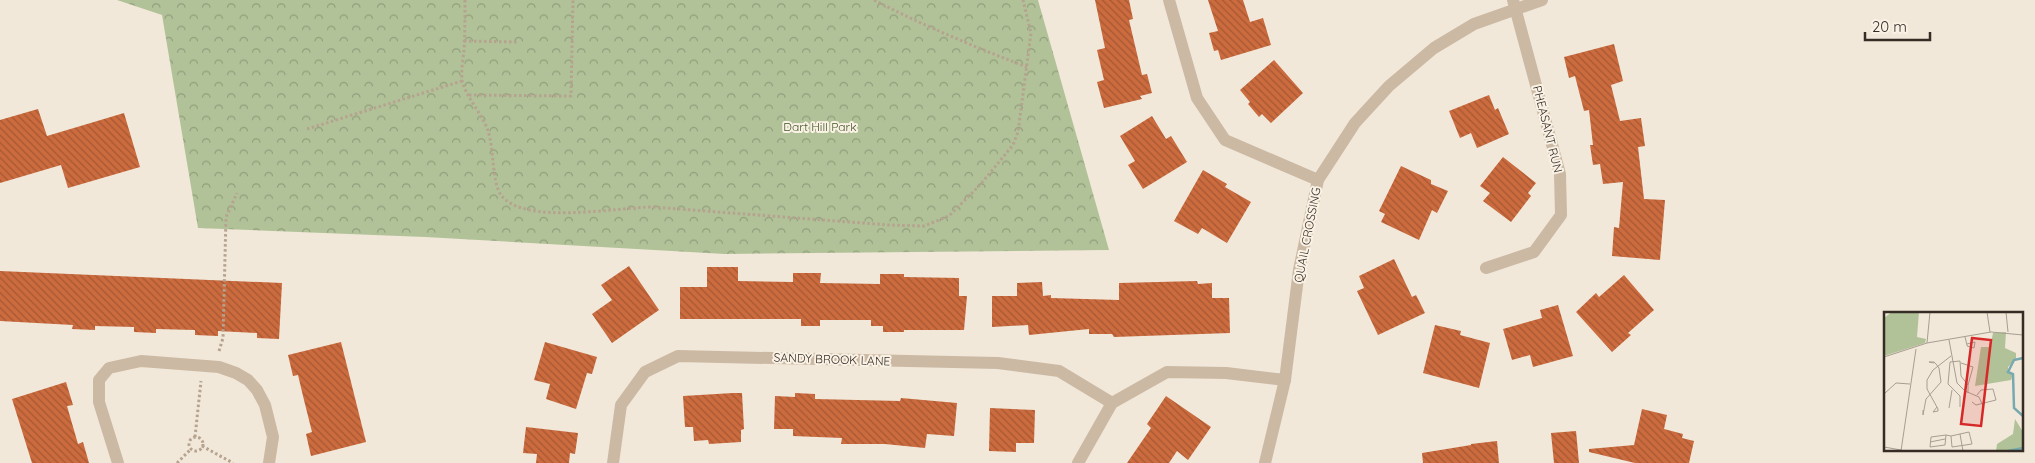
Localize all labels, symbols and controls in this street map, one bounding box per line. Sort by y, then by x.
scale bar [1865,10,1930,42]
text: 20 m [1872,17,1907,36]
street label: PHEASANT RUN [1530,84,1566,174]
park label: Dart Hill Park [783,119,857,134]
street label: QUAIL CROSSING [1290,186,1324,284]
inset map [1884,312,2022,450]
street label: SANDY BROOK LANE [773,349,891,369]

